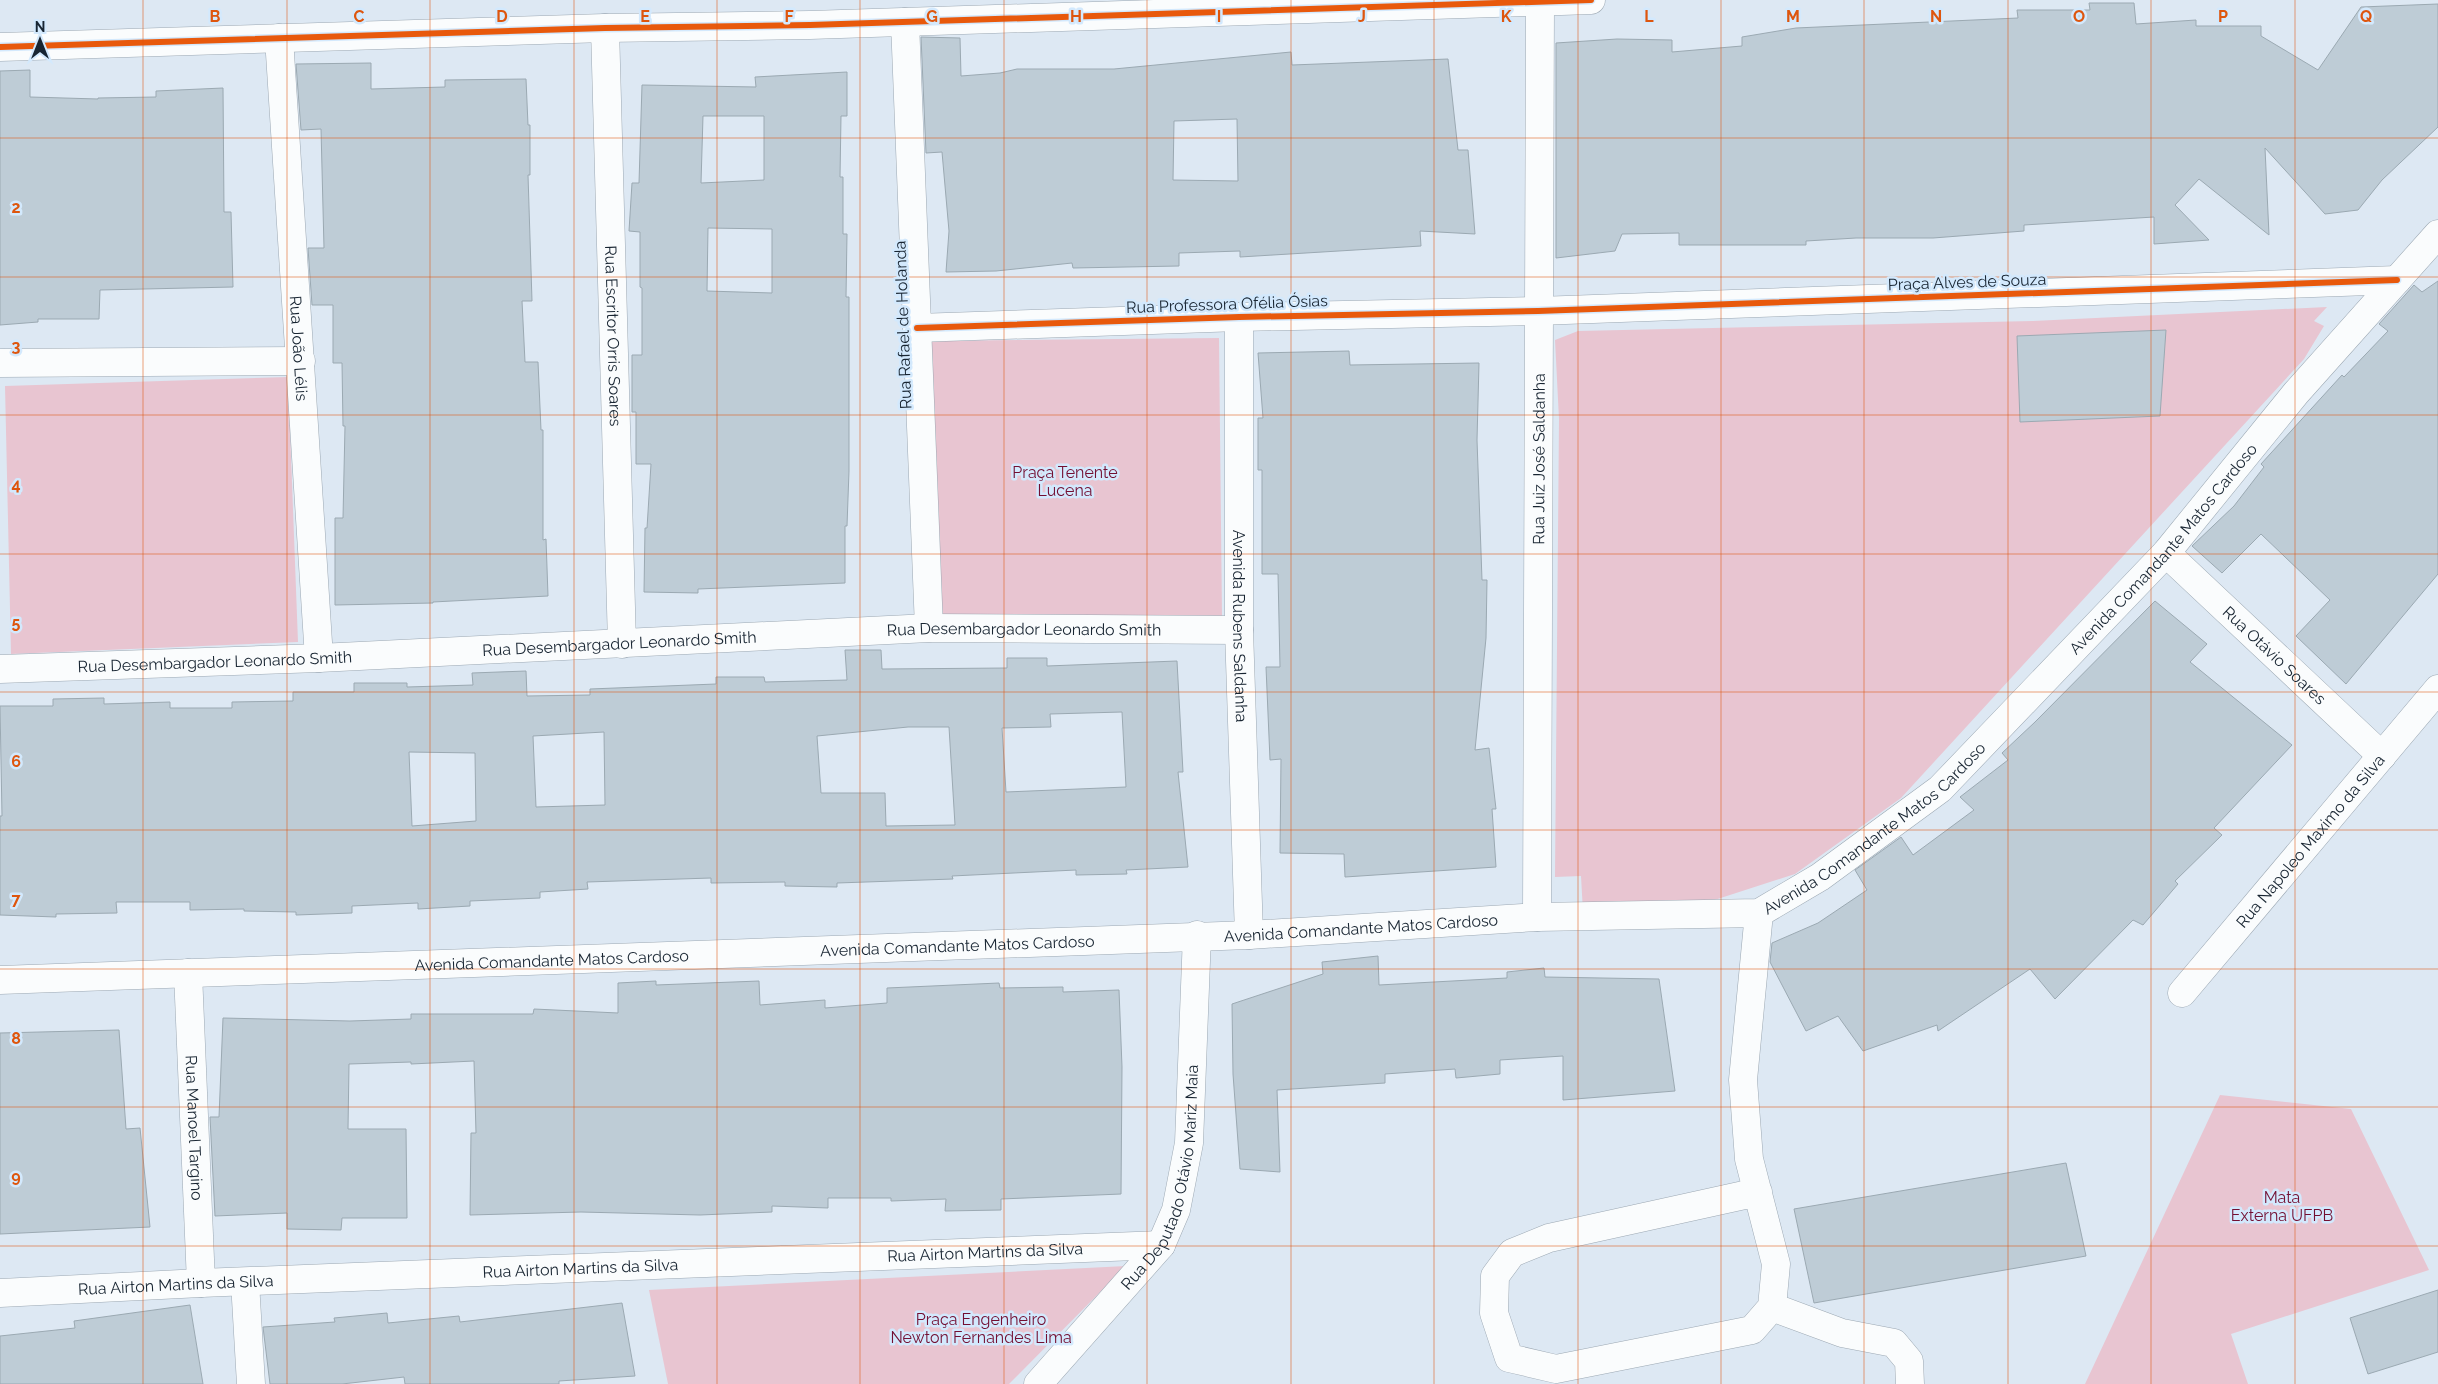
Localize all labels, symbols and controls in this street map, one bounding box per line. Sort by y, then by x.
text: B [210,7,221,26]
text: C [354,7,365,26]
text: D [496,7,508,26]
text: E [640,7,650,26]
text: F [784,7,794,26]
text: G [926,7,938,26]
text: H [1070,7,1082,26]
text: I [1217,7,1221,26]
text: J [1358,7,1366,26]
text: K [1501,7,1512,26]
text: L [1644,7,1654,26]
text: M [1786,7,1800,26]
text: N [1930,7,1942,26]
text: O [2073,7,2085,26]
text: P [2218,7,2228,26]
text: Q [2360,7,2372,26]
north arrow [15,15,65,65]
text: N [35,19,45,35]
text: 2 [11,198,21,217]
street label: Rua Rafael de Holanda [891,240,915,410]
street label: Rua Escritor Orris Soares [602,245,625,427]
street label: Praça Alves de Souza [1887,270,2047,294]
street label: Rua Professora Ofélia Ósias [1126,290,1328,317]
street label: Rua João Lélis [286,295,312,402]
text: 3 [12,337,21,356]
street label: Rua Juiz José Saldanha [1529,373,1548,545]
street label: Avenida Comandante Matos Cardoso [2065,440,2261,658]
park label: Praça Tenente Lucena [1012,463,1118,500]
text: 4 [11,475,21,494]
street label: Avenida Rubens Saldanha [1230,530,1252,723]
street label: Rua Otávio Soares [2219,602,2330,708]
text: 5 [12,613,21,632]
street label: Rua Desembargador Leonardo Smith [886,618,1161,640]
street label: Rua Desembargador Leonardo Smith [482,627,757,659]
street label: Rua Desembargador Leonardo Smith [77,647,353,676]
street label: Avenida Comandante Matos Cardoso [1760,738,1989,918]
street label: Rua Napoleo Maximo da Silva [2232,750,2388,931]
text: 6 [11,752,21,771]
text: 7 [12,890,21,909]
street label: Avenida Comandante Matos Cardoso [1224,910,1499,945]
street label: Avenida Comandante Matos Cardoso [820,931,1095,960]
street label: Avenida Comandante Matos Cardoso [414,946,689,975]
text: 8 [11,1029,21,1048]
street label: Rua Manoel Targino [182,1055,207,1201]
street label: Rua Deputado Otávio Mariz Maia [1117,1064,1202,1293]
text: 9 [11,1167,21,1186]
park label: Mata Externa UFPB [2231,1188,2333,1225]
street label: Rua Airton Martins da Silva [887,1239,1083,1265]
street label: Rua Airton Martins da Silva [482,1255,679,1281]
street label: Rua Airton Martins da Silva [78,1271,274,1299]
park label: Praça Engenheiro Newton Fernandes Lima [890,1310,1072,1347]

